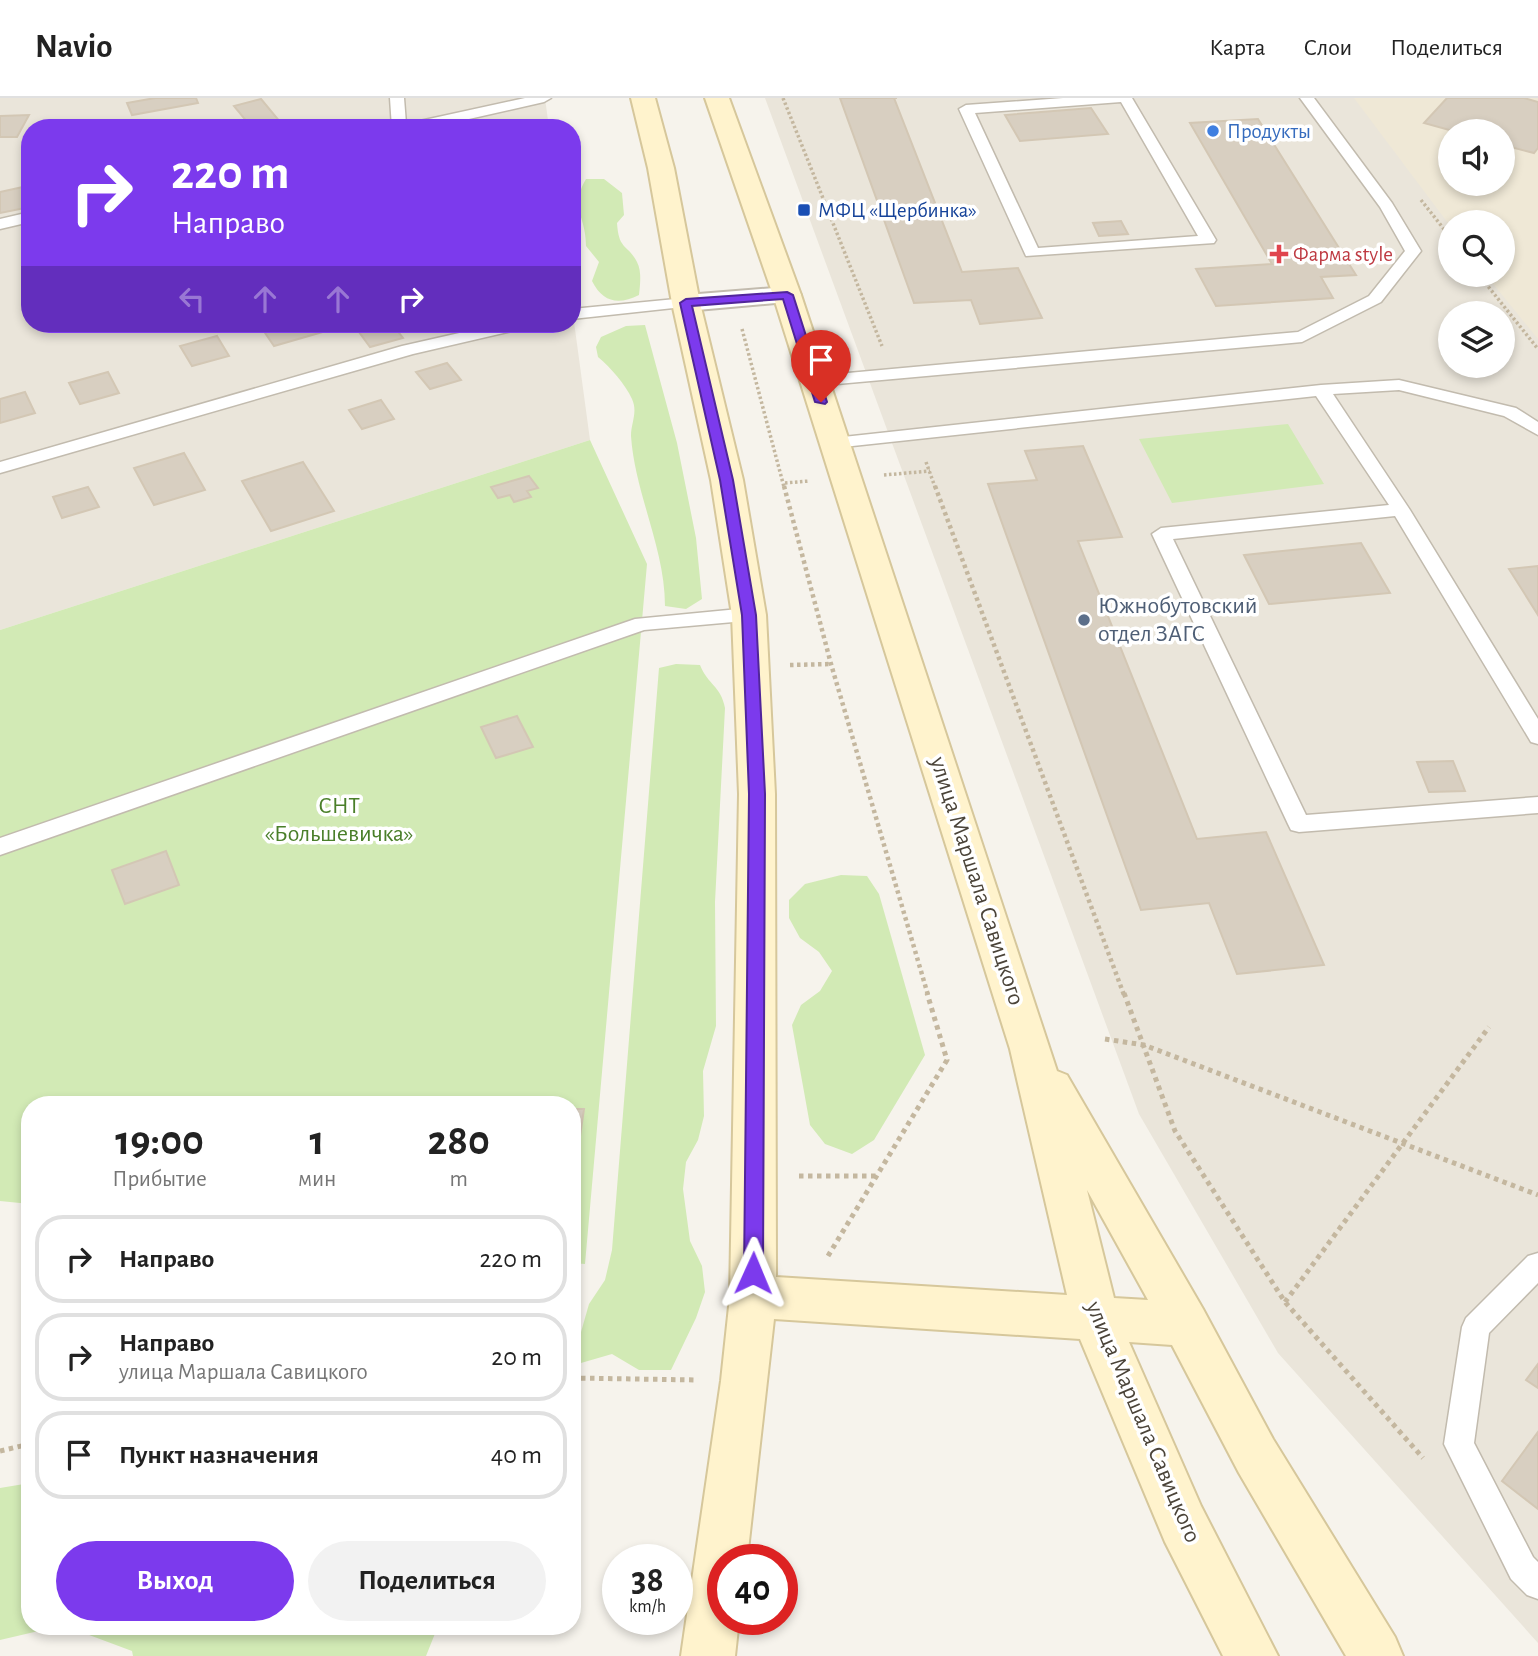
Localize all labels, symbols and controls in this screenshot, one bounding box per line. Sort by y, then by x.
text: Navio [35,31,113,64]
text: Карта [1209,36,1265,60]
text: Слои [1303,36,1352,60]
text: Поделиться [1390,36,1503,60]
map controls [1438,119,1515,378]
button: sound [1438,119,1515,196]
place label: Продукты [1227,121,1311,142]
marker: Продукты [1205,123,1221,139]
icon: right [56,147,147,238]
text: 220 m [171,149,290,198]
place label: МФЦ «Щербинка» [818,200,977,221]
marker: МФЦ «Щербинка» [796,202,812,218]
text: Направо [171,207,285,239]
button: search [1438,210,1515,287]
place label: Фарма style [1293,244,1393,265]
marker: Фарма style [1271,246,1287,262]
icon: left [173,280,211,318]
icon: ahead [246,280,284,318]
icon: ahead [319,280,357,318]
icon: right [392,280,430,318]
button: layers [1438,301,1515,378]
pin [791,330,851,402]
icon: arrive [802,341,840,379]
place label: Южнобутовский отдел ЗАГС [1098,594,1258,646]
marker: Южнобутовский отдел ЗАГС [1076,612,1092,628]
street label: улица Маршала Савицкого [925,753,1028,1008]
park label: СНТ «Большевичка» [264,794,414,846]
text: 19:00 [115,1120,204,1162]
text: 1 [310,1120,325,1162]
text: 280 [427,1120,490,1162]
text: Прибытие [112,1168,207,1191]
text: мин [298,1168,336,1191]
text: m [449,1168,468,1191]
position arrow [716,1236,790,1310]
icon: right [60,1240,98,1278]
text: Направо [119,1246,214,1272]
text: 220 m [480,1246,542,1272]
street label: улица Маршала Савицкого [1081,1297,1205,1546]
text: Направо [119,1330,214,1356]
icon: right [60,1338,98,1376]
text: 20 m [491,1344,542,1370]
text: улица Маршала Савицкого [119,1361,368,1384]
icon: arrive [60,1436,98,1474]
text: Пункт назначения [119,1442,319,1468]
text: 40 m [491,1442,542,1468]
button: Выход [56,1541,294,1621]
button: Поделиться [308,1541,546,1621]
speed limit sign: 40 [707,1544,798,1635]
text: 38 [631,1563,664,1598]
text: km/h [629,1598,666,1616]

